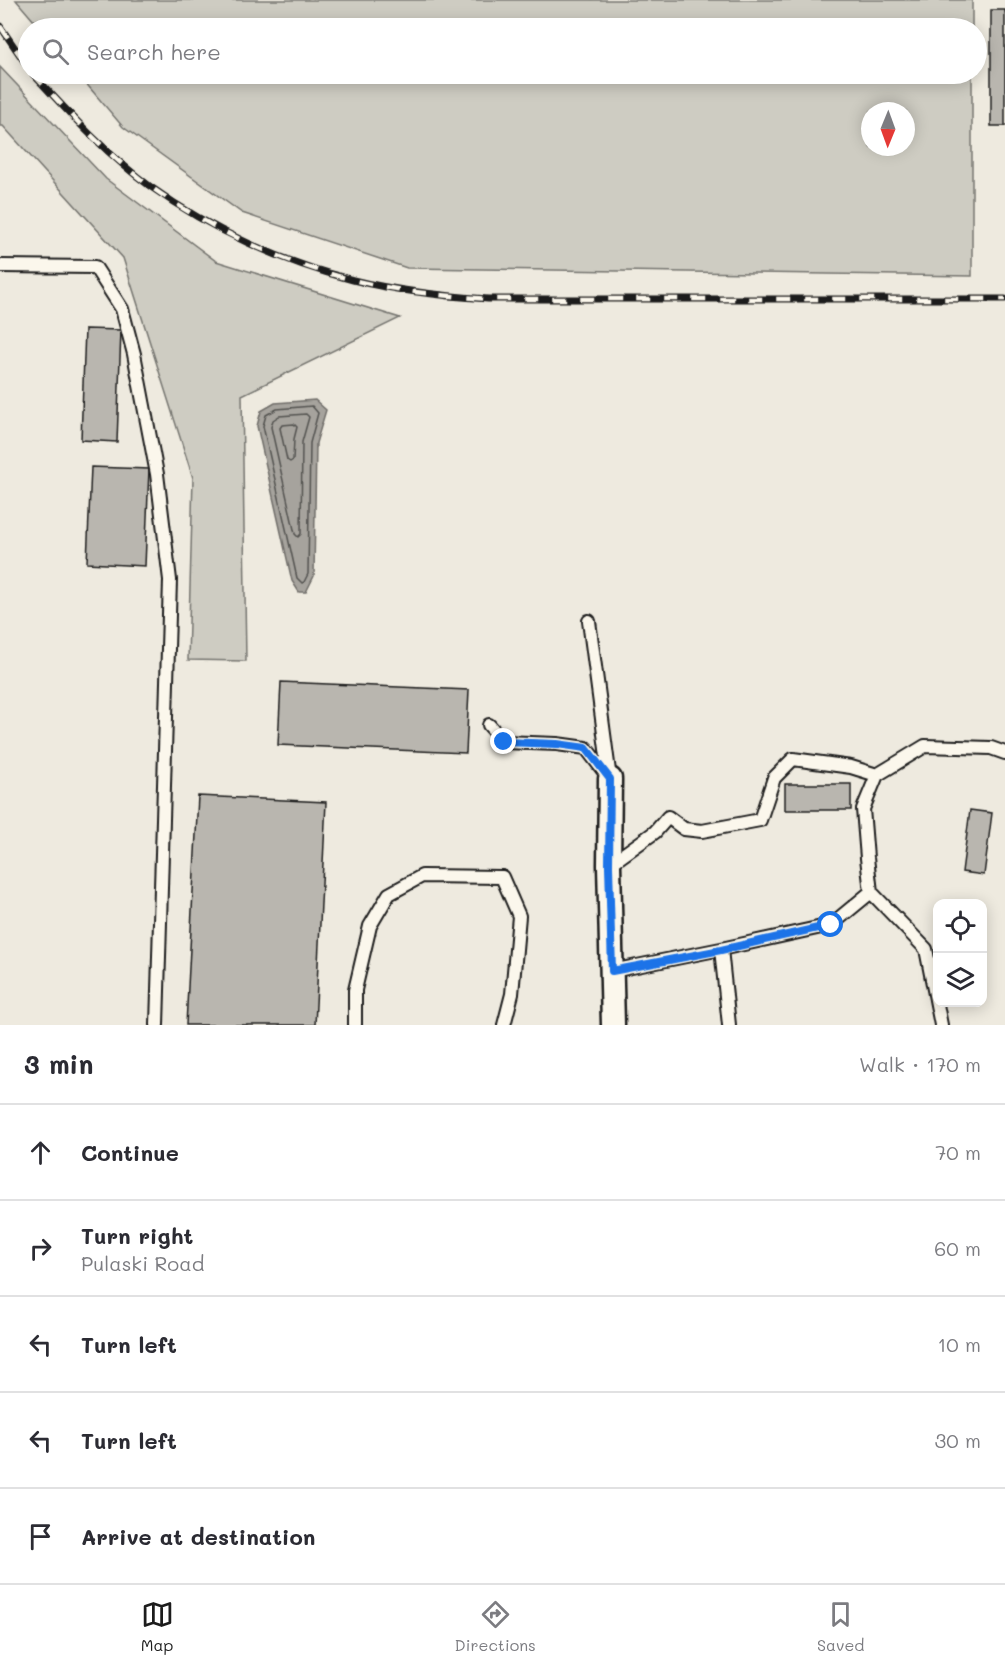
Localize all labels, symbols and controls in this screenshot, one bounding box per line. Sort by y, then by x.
search box [18,18,987,84]
icon: search [39,35,72,68]
text: Search here [87,37,221,66]
north arrow [861,102,915,156]
route end [490,728,516,754]
map controls [933,899,987,1007]
button: locate [933,899,987,953]
route start [817,911,843,937]
button: layers [933,953,987,1007]
text: 3 min [24,1047,93,1081]
text: Walk · 170 m [859,1051,981,1077]
icon: ahead [24,1136,57,1169]
text: Continue [81,1138,179,1167]
text: 70 m [935,1139,981,1165]
text: Turn right [81,1221,193,1250]
icon: right [24,1232,57,1265]
text: 60 m [934,1235,981,1261]
text: Pulaski Road [81,1250,204,1276]
icon: left [24,1328,57,1361]
text: Turn left [81,1330,177,1359]
text: 10 m [937,1331,981,1357]
icon: left [24,1424,57,1457]
text: Turn left [81,1426,177,1455]
text: 30 m [935,1427,981,1453]
icon: arrive [24,1520,57,1553]
text: Arrive at destination [81,1522,316,1551]
tab: Map [141,1598,174,1655]
tab: Directions [455,1598,536,1655]
tab: Saved [817,1598,864,1655]

